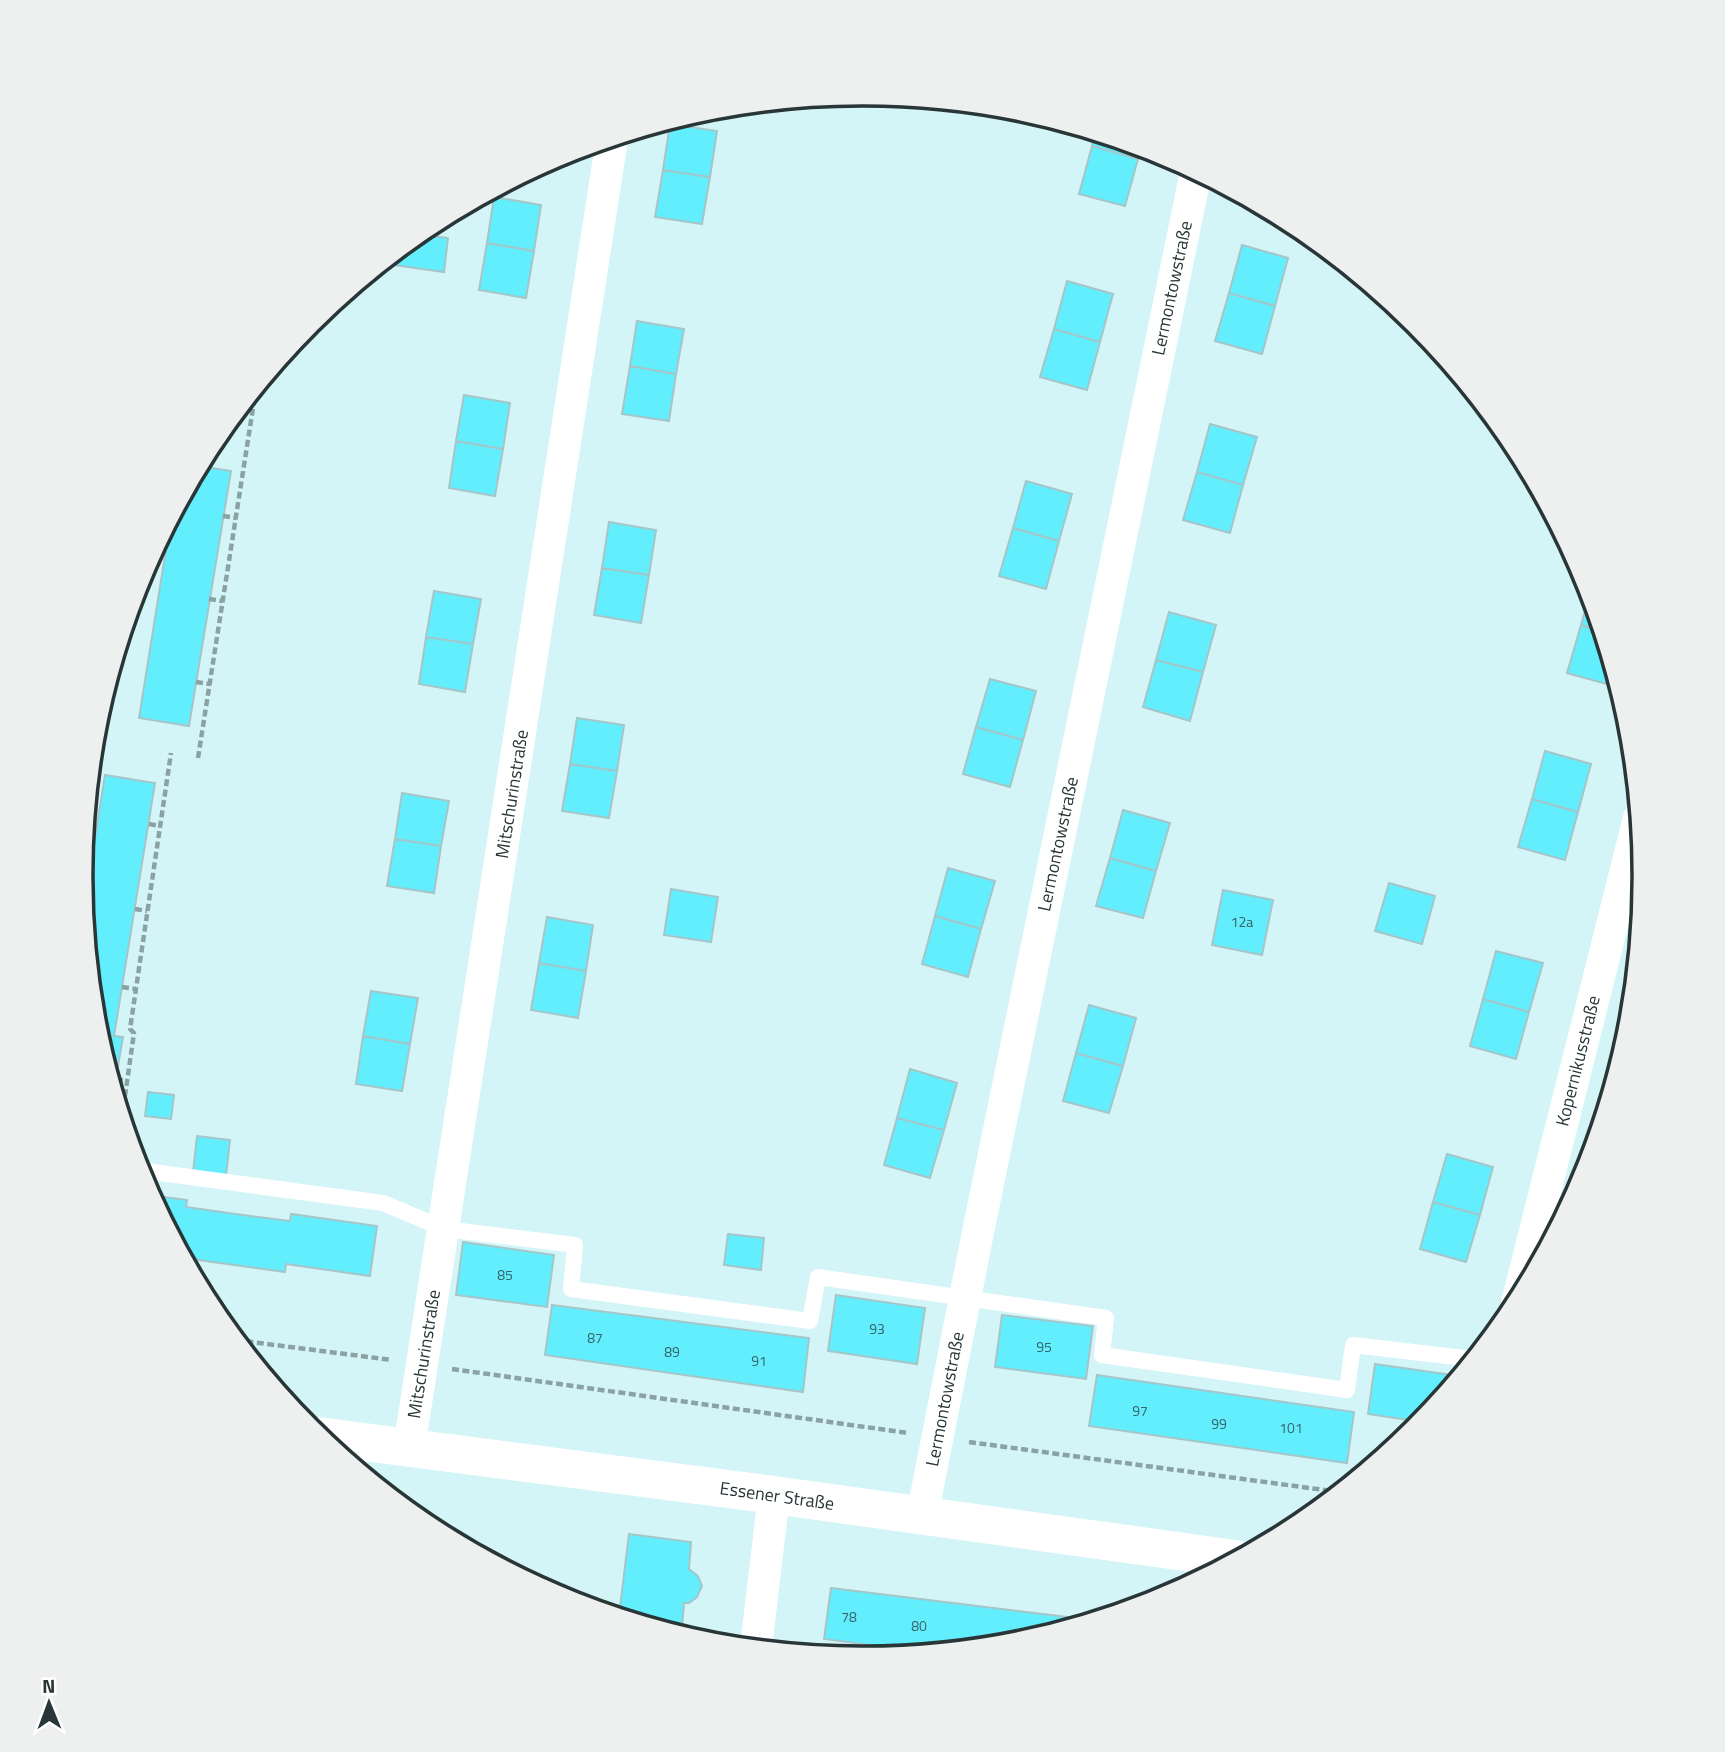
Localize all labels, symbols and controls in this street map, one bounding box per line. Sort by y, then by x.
street label: Lermontowstraße [1144,218,1199,358]
street label: Mitschurinstraße [488,728,535,860]
street label: Lermontowstraße [1030,774,1085,914]
house number: 12a [1231,911,1253,932]
street label: Kopernikusstraße [1548,993,1607,1129]
house number: 85 [497,1264,513,1285]
street label: Mitschurinstraße [400,1288,447,1420]
house number: 93 [869,1318,885,1339]
house number: 87 [587,1327,603,1348]
street label: Lermontowstraße [918,1329,971,1469]
house number: 95 [1036,1336,1052,1357]
house number: 89 [664,1341,680,1362]
house number: 91 [751,1350,767,1371]
house number: 97 [1132,1400,1148,1421]
house number: 99 [1211,1413,1227,1434]
house number: 101 [1279,1417,1303,1438]
street label: Essener Straße [718,1474,836,1517]
house number: 78 [841,1606,857,1627]
house number: 80 [911,1615,927,1636]
north arrow [14,1668,84,1738]
text: N [42,1671,56,1700]

